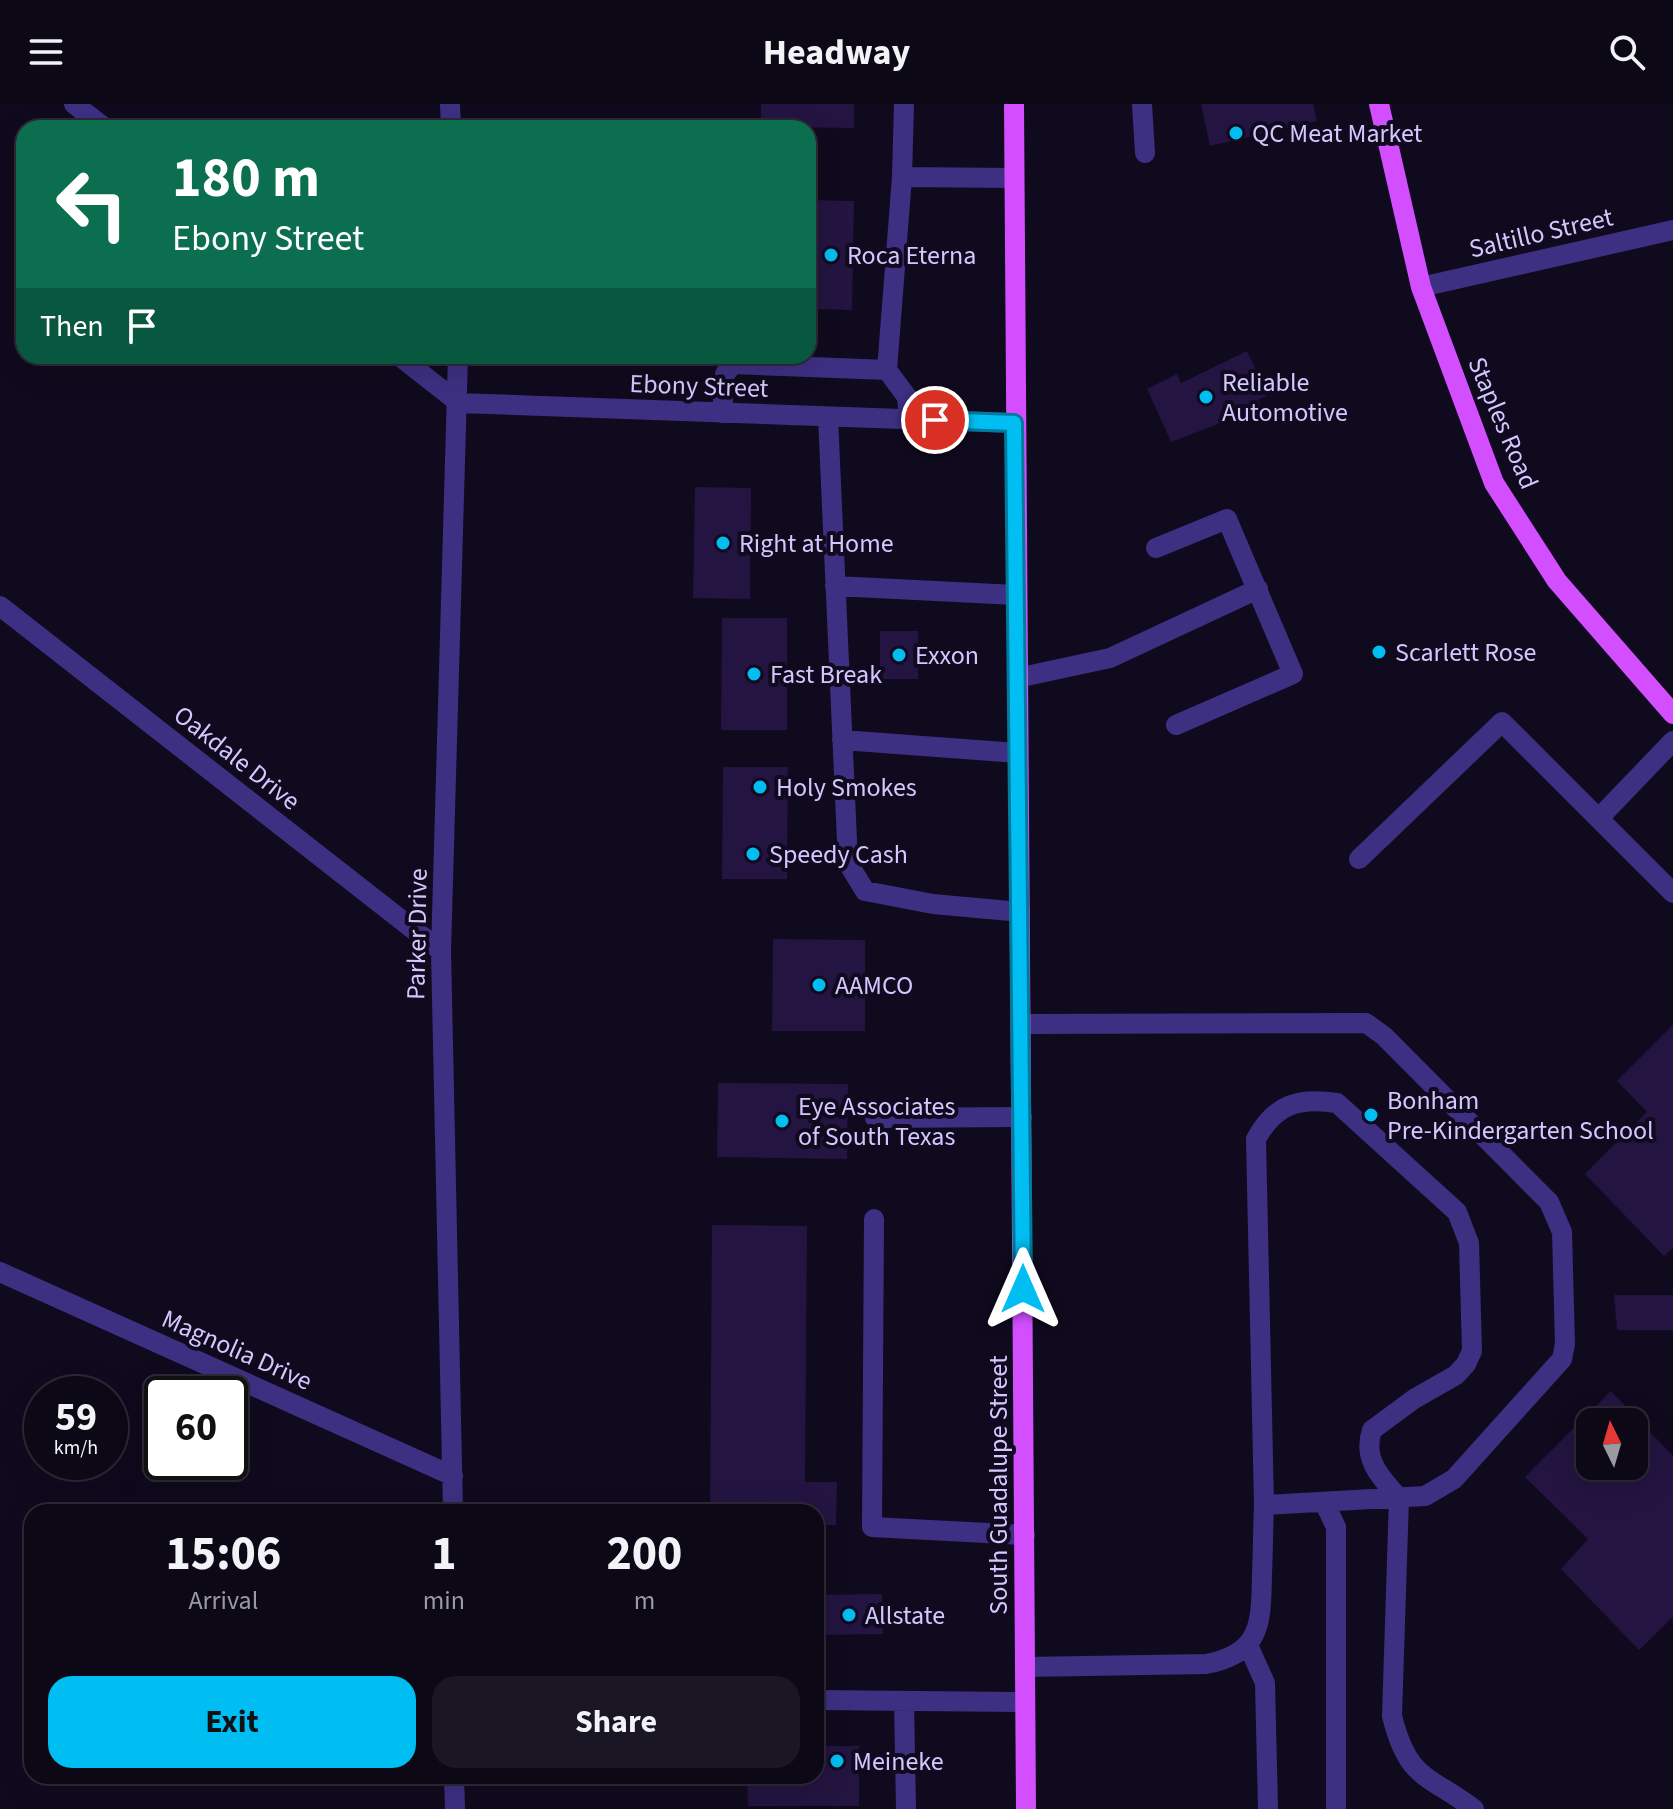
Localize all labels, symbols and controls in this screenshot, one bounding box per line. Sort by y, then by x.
text: Headway [763,27,910,78]
icon: menu [24,30,68,74]
icon: search [1605,30,1649,74]
place label: QC Meat Market [1252,115,1423,152]
marker: QC Meat Market [1227,124,1245,142]
text: 180 m [172,139,320,218]
icon: left [40,152,144,256]
street label: Saltillo Street [1465,198,1617,268]
text: Ebony Street [172,213,364,264]
place label: Roca Eterna [847,237,976,274]
marker: Roca Eterna [822,246,840,264]
icon: arrive [120,304,164,348]
text: Then [40,305,104,348]
street label: Staples Road [1459,351,1547,495]
place label: Reliable Automotive [1222,364,1348,431]
street label: Ebony Street [629,365,769,407]
pin [901,386,969,454]
marker: Reliable Automotive [1197,388,1215,406]
icon: arrive [913,398,957,442]
place label: Right at Home [739,525,894,562]
marker: Right at Home [714,534,732,552]
place label: Scarlett Rose [1395,634,1537,671]
place label: Exxon [915,637,979,674]
marker: Scarlett Rose [1370,643,1388,661]
marker: Exxon [890,646,908,664]
place label: Fast Break [770,656,882,693]
marker: Fast Break [745,665,763,683]
street label: Oakdale Drive [166,697,308,819]
place label: Holy Smokes [776,769,917,806]
marker: Holy Smokes [751,778,769,796]
place label: Speedy Cash [769,836,908,873]
marker: Speedy Cash [744,845,762,863]
street label: Parker Drive [397,868,437,1000]
place label: AAMCO [835,967,913,1004]
marker: AAMCO [810,976,828,994]
place label: Bonham Pre-Kindergarten School [1387,1082,1654,1149]
place label: Eye Associates of South Texas [798,1088,955,1155]
marker: Bonham Pre-Kindergarten School [1362,1106,1380,1124]
marker: Eye Associates of South Texas [773,1112,791,1130]
position arrow [981,1247,1065,1331]
street label: Magnolia Drive [156,1300,318,1400]
street label: South Guadalupe Street [980,1355,1017,1615]
speed limit sign: 60 [144,1376,248,1480]
text: 59 [55,1389,97,1446]
north arrow [1576,1408,1648,1480]
map controls [1576,1408,1648,1480]
text: km/h [54,1434,98,1462]
text: 15:06 [165,1520,281,1588]
text: 1 [431,1520,457,1588]
text: 200 [606,1520,682,1588]
text: Arrival [188,1582,258,1619]
text: min [423,1582,465,1619]
text: m [634,1582,655,1619]
place label: Allstate [865,1597,945,1634]
marker: Allstate [840,1606,858,1624]
button: Exit [48,1676,416,1768]
button: Share [432,1676,800,1768]
place label: Meineke [853,1743,944,1780]
marker: Meineke [828,1752,846,1770]

